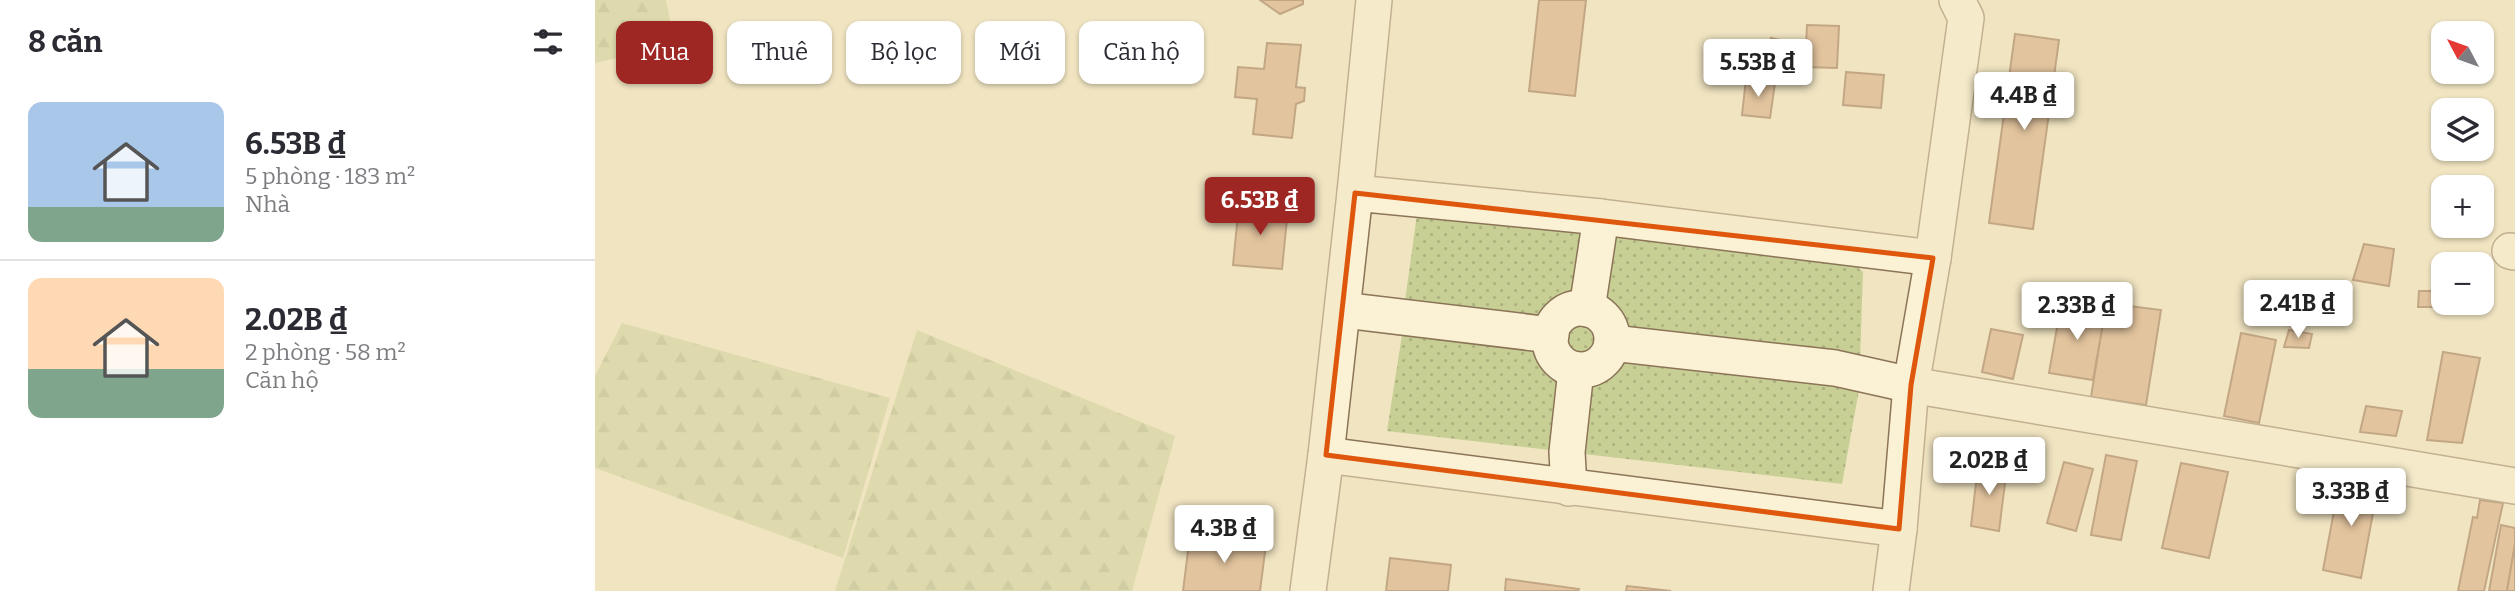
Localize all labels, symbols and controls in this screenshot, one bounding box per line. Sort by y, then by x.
chip: Mua [616,21,713,84]
chip: Thuê [727,21,832,84]
chip: Bộ lọc [846,21,961,84]
chip: Mới [975,21,1065,84]
chip: Căn hộ [1079,21,1204,84]
north arrow [2431,21,2494,84]
map controls [2431,21,2494,315]
icon: filters [529,23,567,61]
text: 8 căn [28,24,103,60]
pin: 5.53B ₫ [1693,40,1823,99]
text: 5.53B ₫ [1719,48,1797,76]
pin: 4.4B ₫ [1967,72,2081,132]
text: 4.4B ₫ [1990,81,2058,109]
button: layers [2431,98,2494,161]
text: 6.53B ₫ [245,126,347,162]
icon: home [84,130,168,214]
text: 5 phòng · 183 m² [245,162,415,190]
button: + [2431,175,2494,238]
pin: 6.53B ₫ [1195,177,1325,237]
text: 6.53B ₫ [1221,186,1299,214]
text: Nhà [245,190,290,218]
button: − [2431,252,2494,315]
pin: 2.41B ₫ [2233,280,2363,340]
pin: 2.33B ₫ [2012,282,2142,342]
text: 2.41B ₫ [2260,289,2336,317]
text: 2.33B ₫ [2038,291,2116,319]
text: 2.02B ₫ [245,302,349,338]
icon: home [84,306,168,390]
text: 2 phòng · 58 m² [245,338,406,366]
text: Căn hộ [245,366,319,394]
pin: 2.02B ₫ [1924,438,2054,497]
text: 2.02B ₫ [1949,446,2029,474]
pin: 3.33B ₫ [2286,468,2416,528]
text: 3.33B ₫ [2312,477,2390,505]
pin: 4.3B ₫ [1167,505,1281,565]
text: 4.3B ₫ [1191,514,1257,542]

